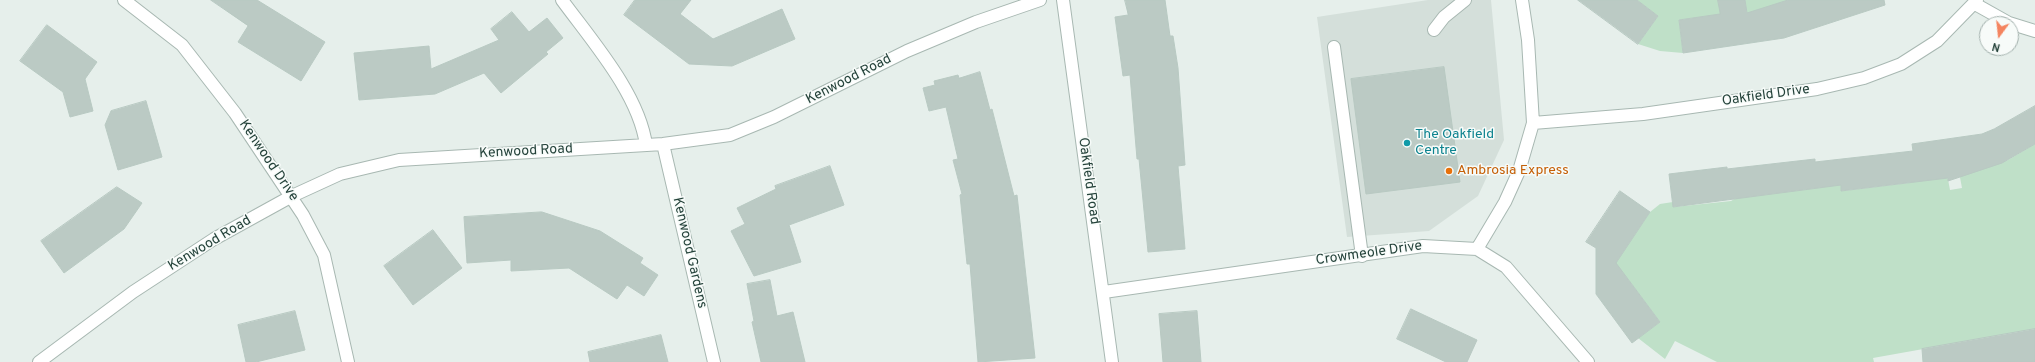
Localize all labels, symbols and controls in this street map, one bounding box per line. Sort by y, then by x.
north arrow [1979,16,2019,56]
text: N [1991,39,2002,54]
street label: Kenwood Road [803,51,895,109]
street label: Oakfield Drive [1721,82,1811,110]
street label: Kenwood Drive [235,117,301,205]
place label: The Oakfield Centre [1415,127,1494,160]
street label: Oakfield Road [1074,136,1102,226]
marker: The Oakfield Centre [1402,138,1412,148]
street label: Kenwood Road [479,141,573,163]
place label: Ambrosia Express [1457,163,1569,179]
marker: Ambrosia Express [1444,166,1454,176]
street label: Kenwood Gardens [668,196,710,310]
street label: Kenwood Road [165,213,255,275]
street label: Crowmeole Drive [1315,238,1423,270]

